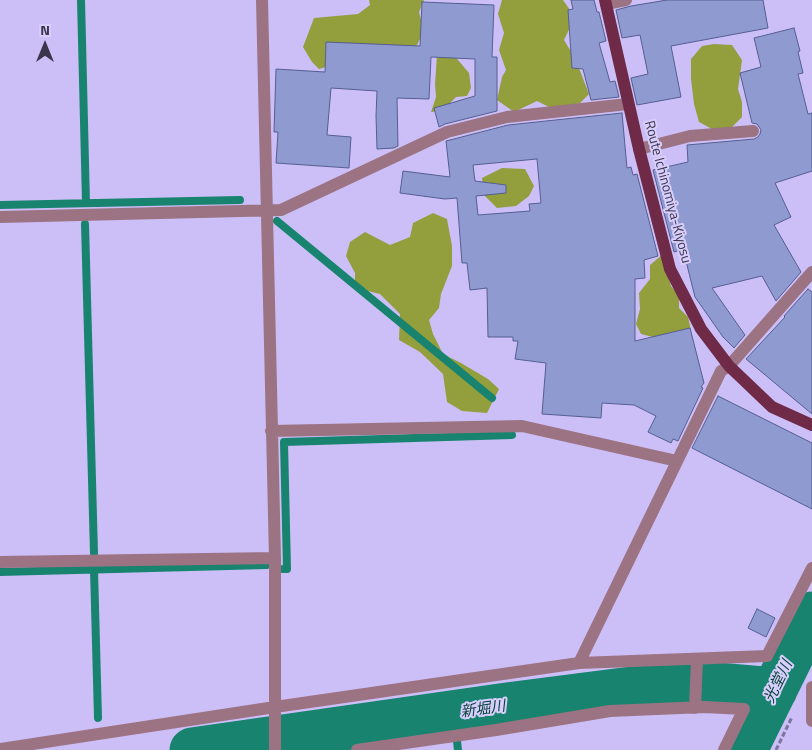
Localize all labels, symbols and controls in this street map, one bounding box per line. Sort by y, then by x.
text: N [40,19,50,40]
north arrow [20,20,70,70]
street label: Route Ichinomiya-Kiyosu [640,119,694,265]
water label: 光堂川 [761,658,797,706]
water label: 新堀川 [459,698,507,722]

